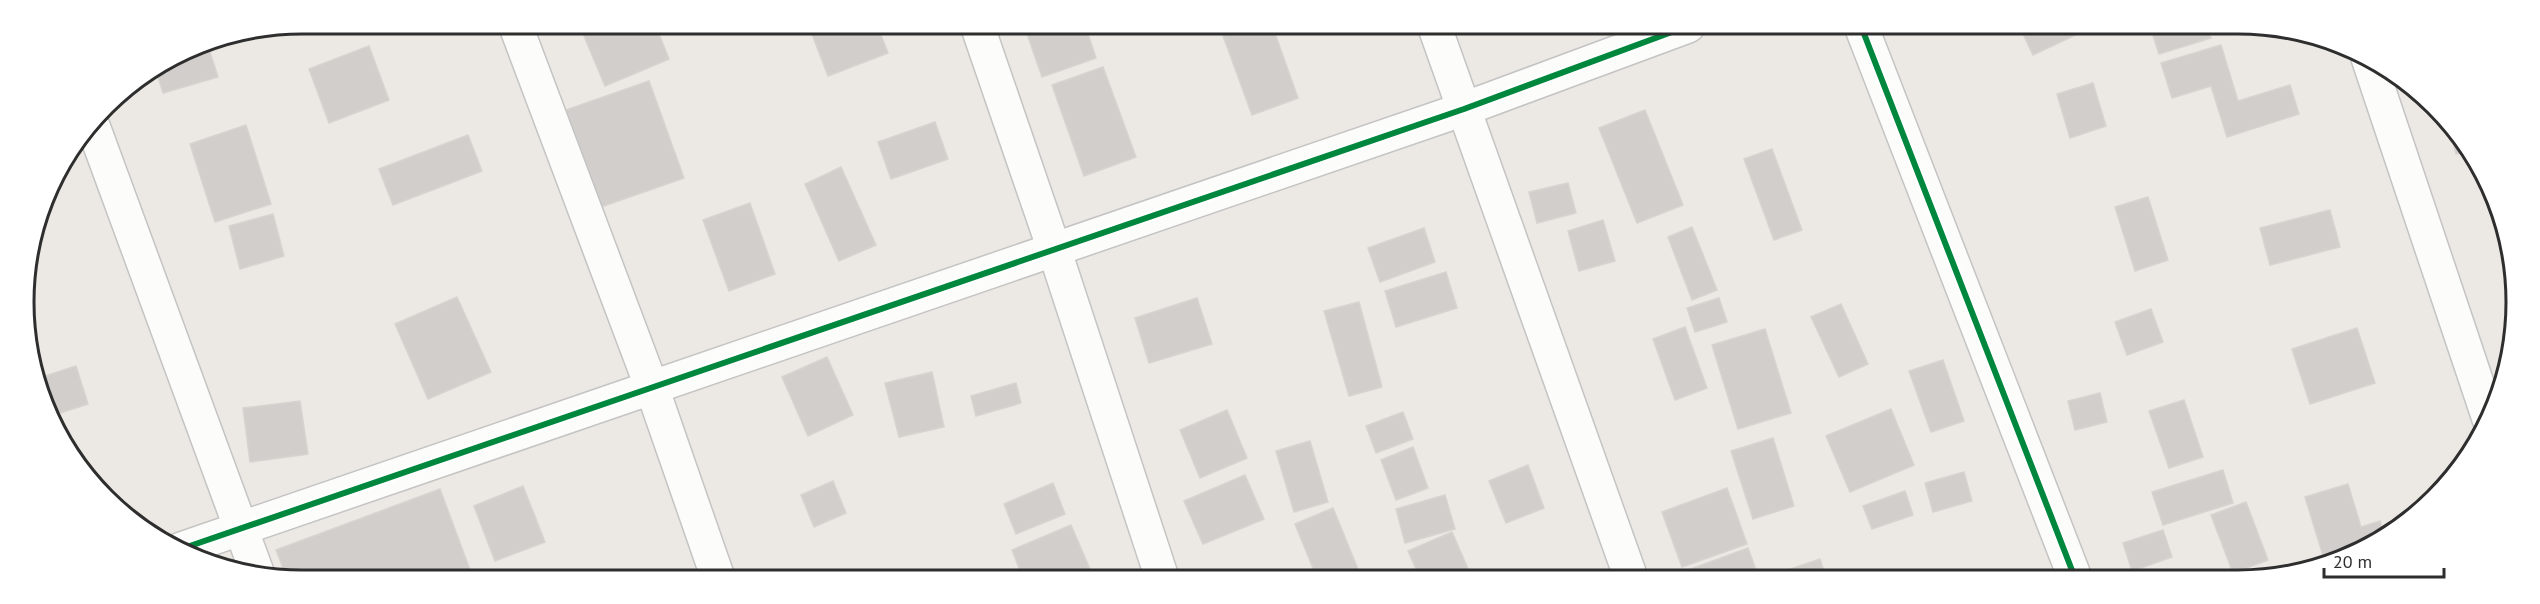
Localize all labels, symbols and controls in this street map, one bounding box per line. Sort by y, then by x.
scale bar [2324,541,2444,579]
text: 20 m [2333,550,2372,573]

